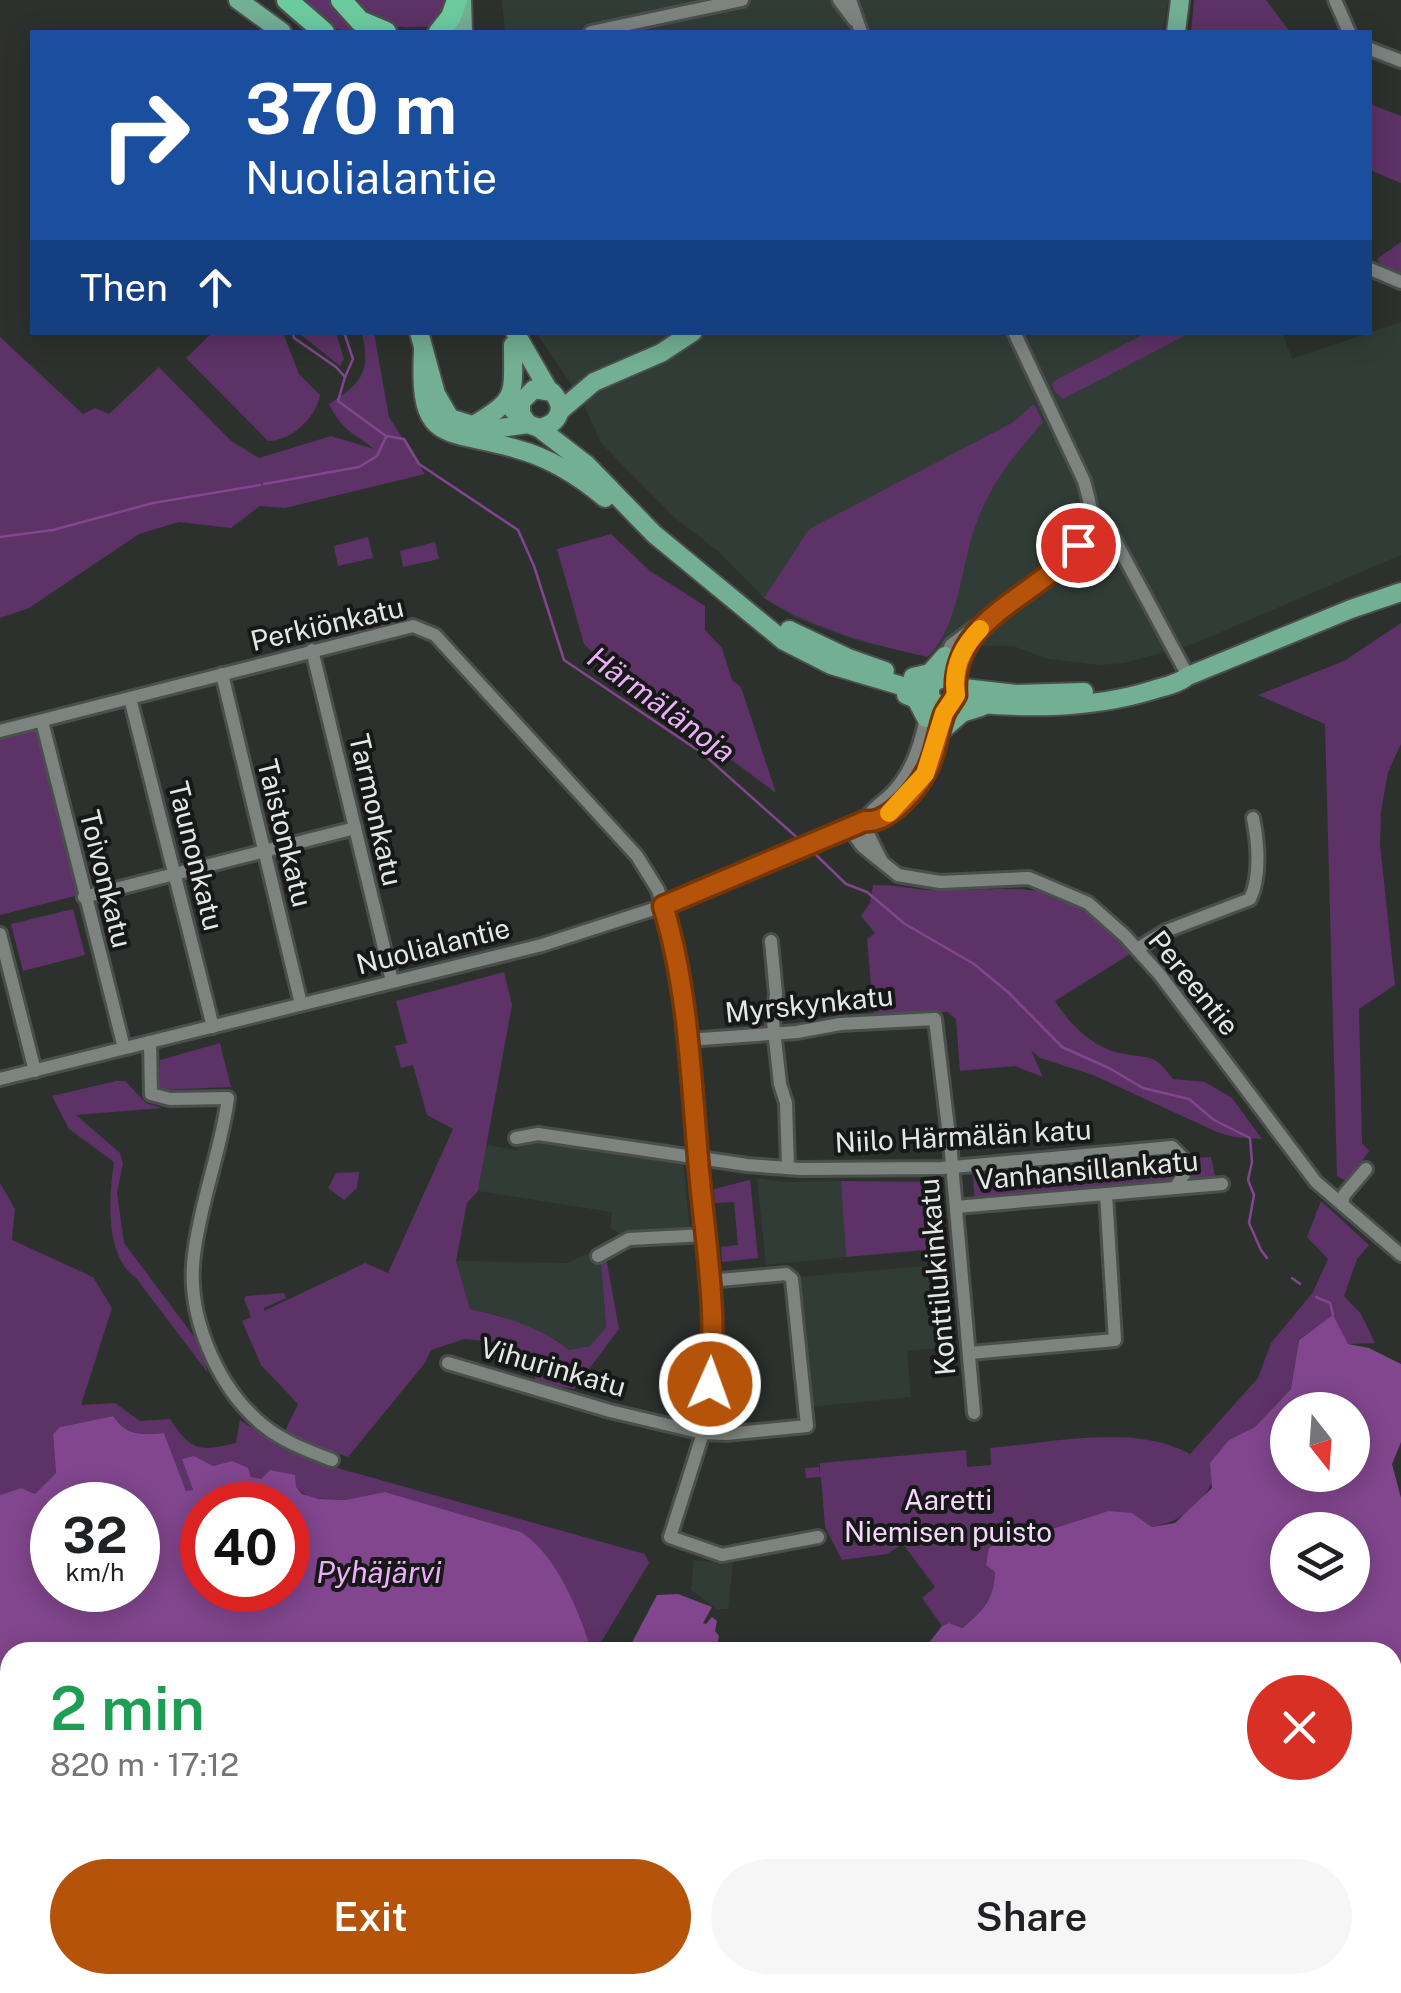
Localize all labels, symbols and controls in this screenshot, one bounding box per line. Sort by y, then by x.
text: 370 m [245,67,457,150]
icon: right [80,70,210,200]
text: Nuolialantie [245,151,497,204]
icon: ahead [188,260,243,315]
text: Then [80,265,168,310]
pin [1036,503,1121,588]
icon: arrive [1051,518,1106,573]
street label: Perkiönkatu [247,590,407,657]
water label: Härmälänoja [581,639,742,770]
street label: Tarmonkatu [343,731,410,889]
street label: Taistonkatu [251,756,320,910]
street label: Taunonkatu [162,778,231,934]
street label: Toivonkatu [73,807,139,951]
street label: Nuolialantie [353,911,513,981]
street label: Pereentie [1142,924,1247,1042]
street label: Myrskynkatu [723,978,895,1029]
street label: Niilo Härmälän katu [834,1112,1092,1159]
street label: Vanhansillankatu [974,1143,1200,1196]
street label: Konttilukinkatu [911,1177,962,1377]
street label: Vihurinkatu [477,1330,630,1403]
position arrow [658,1332,762,1436]
north arrow [1270,1392,1370,1492]
map controls [1270,1392,1370,1612]
speed limit sign: 40 [180,1482,310,1612]
park label: Aaretti Niemisen puisto [844,1483,1052,1548]
text: 32 [62,1505,128,1564]
button: layers [1270,1512,1370,1612]
water label: Pyhäjärvi [316,1554,442,1590]
text: km/h [66,1557,124,1587]
text: 2 min [50,1673,205,1744]
button: close [1247,1675,1352,1780]
text: 820 m · 17:12 [50,1746,239,1783]
button: Exit [50,1859,691,1974]
button: Share [711,1859,1352,1974]

